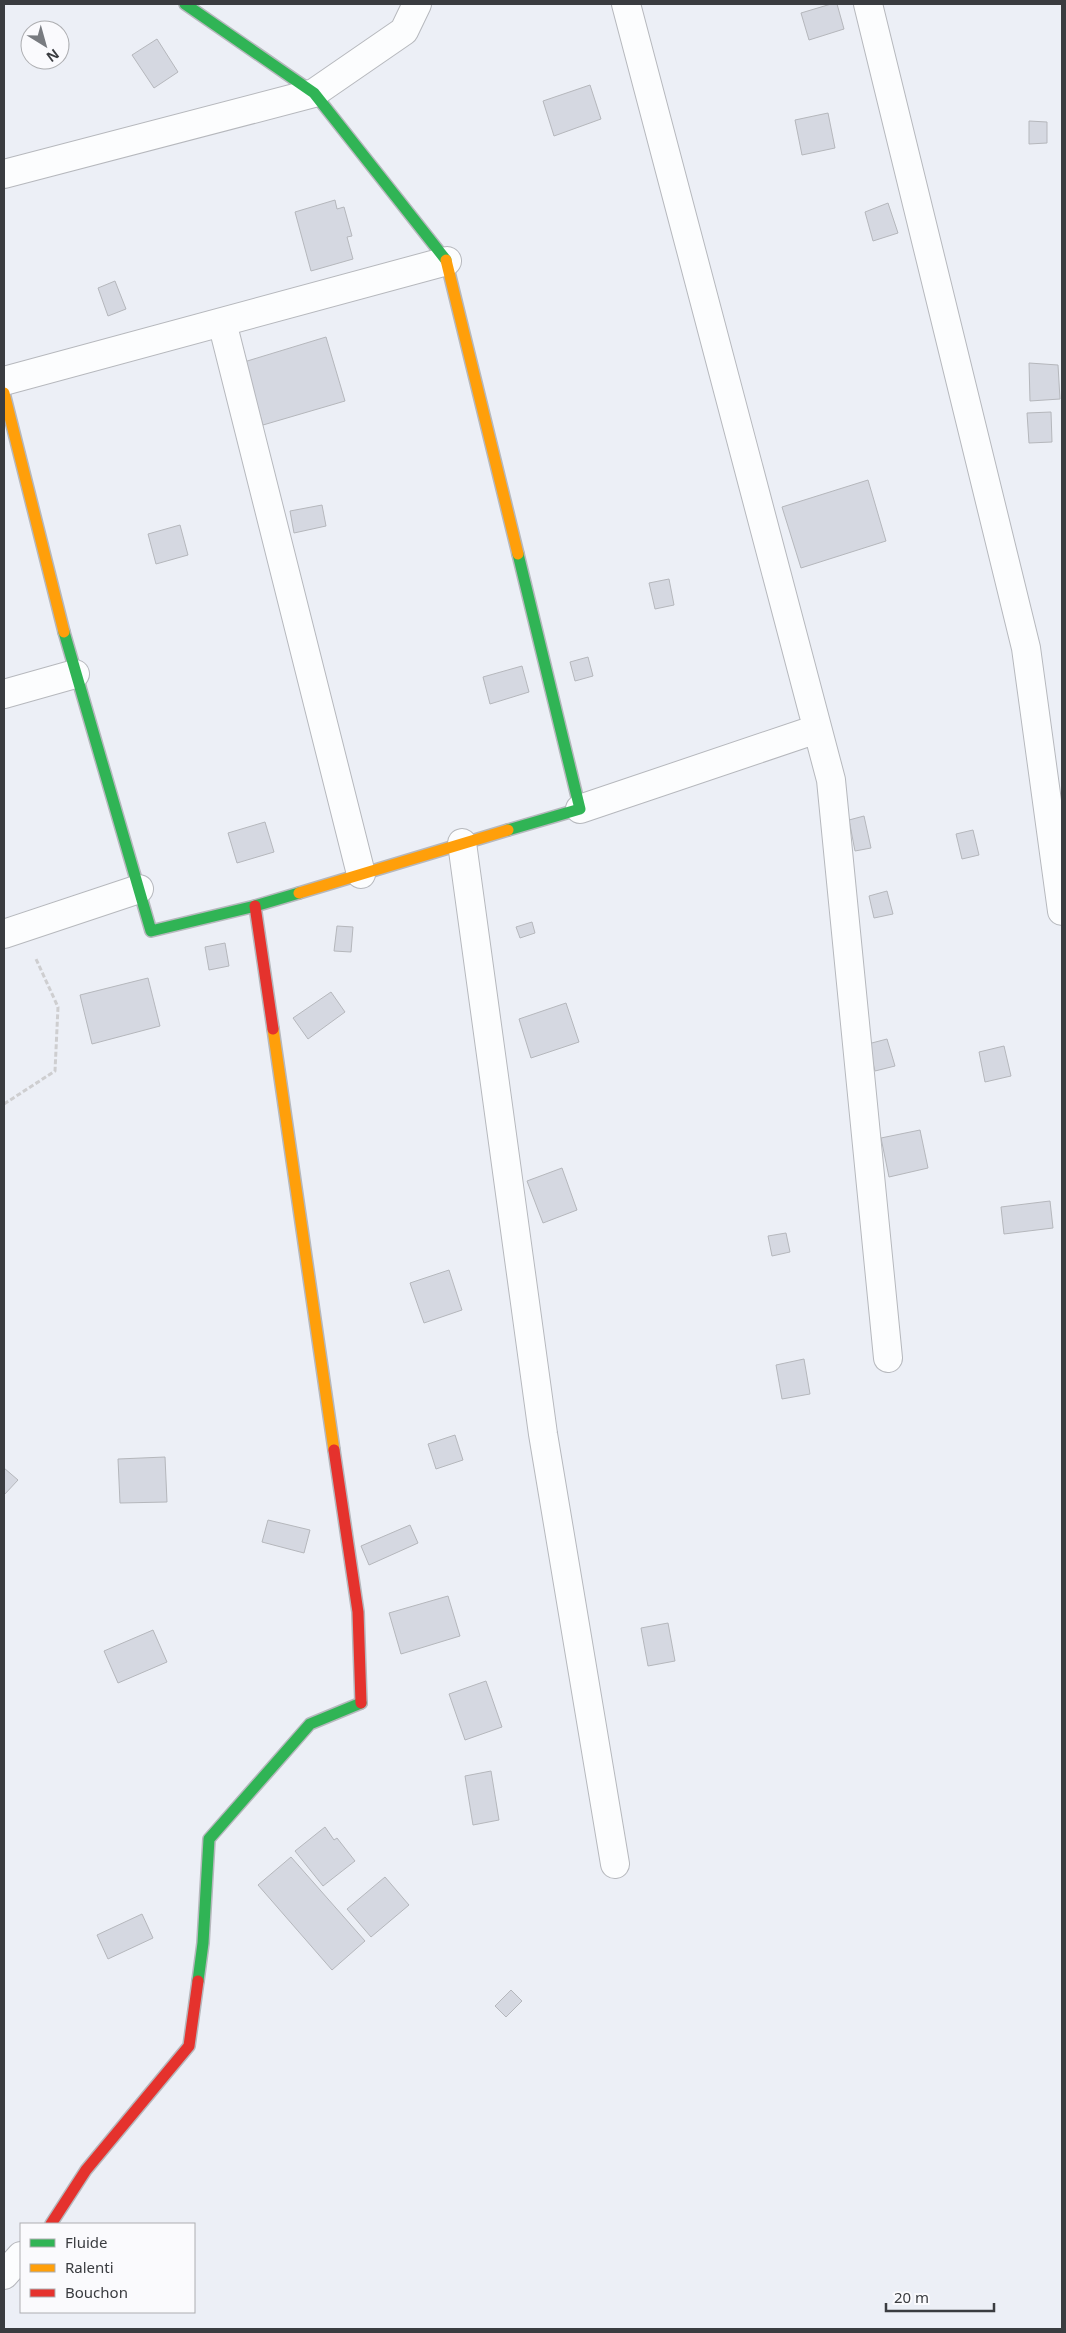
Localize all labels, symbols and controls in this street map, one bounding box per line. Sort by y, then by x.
north arrow [20,20,70,70]
text: N [43,45,63,67]
legend [20,2223,195,2313]
text: Fluide [65,2232,107,2252]
text: Ralenti [65,2257,114,2277]
scale bar [886,2280,994,2312]
text: Bouchon [65,2282,128,2302]
text: 20 m [894,2287,929,2307]

